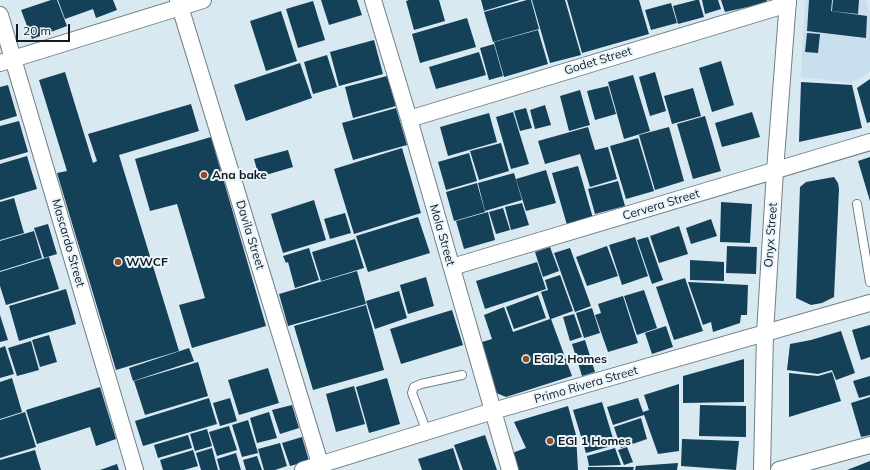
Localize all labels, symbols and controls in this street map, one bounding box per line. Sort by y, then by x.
scale bar [18,16,72,42]
text: 20 m [23,23,51,38]
street label: Godet Street [562,44,634,78]
place label: Ana bake [212,168,267,182]
marker: Ana bake [199,170,209,180]
street label: Cervera Street [621,186,701,224]
street label: Mascardo Street [49,197,87,289]
street label: Davila Street [233,199,267,271]
street label: Mola Street [426,202,458,268]
street label: Onyx Street [762,202,780,268]
place label: WWCF [126,255,168,269]
marker: WWCF [113,257,123,267]
place label: EGI 2 Homes [534,352,607,366]
marker: EGI 2 Homes [521,354,531,364]
street label: Primo Rivera Street [532,363,640,407]
place label: EGI 1 Homes [558,434,631,448]
marker: EGI 1 Homes [545,436,555,446]

